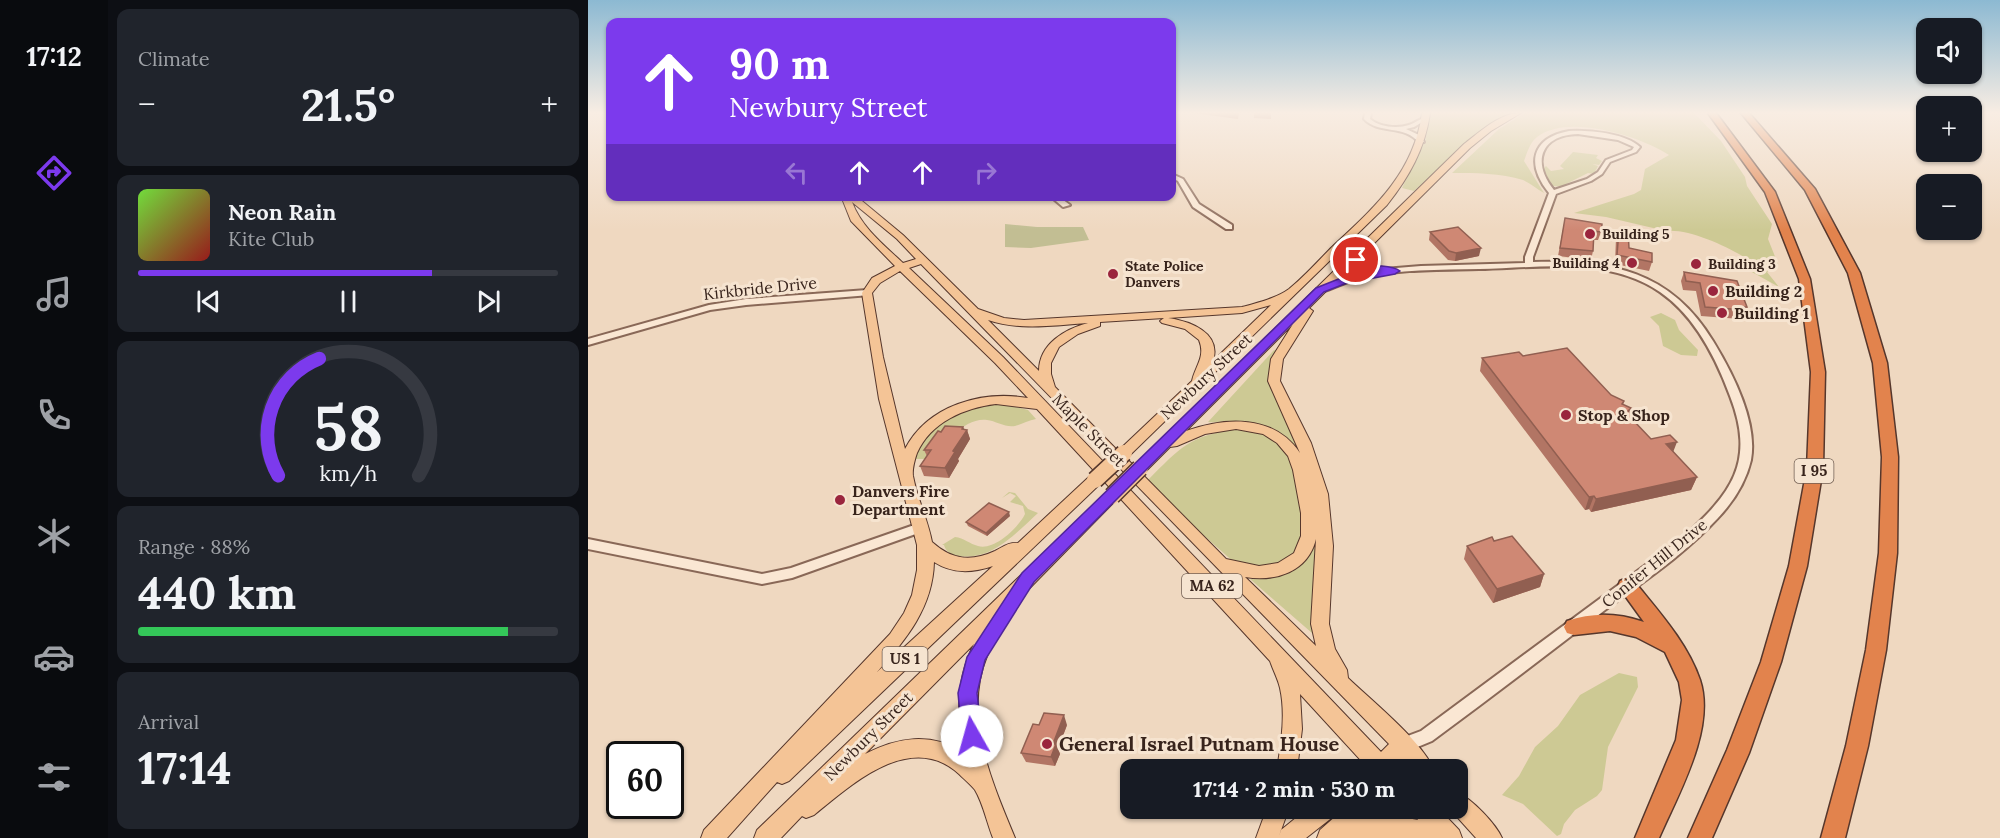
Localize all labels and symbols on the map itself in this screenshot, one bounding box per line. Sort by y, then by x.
place label: Building 5 [1602,225,1670,243]
marker: Building 5 [1583,227,1597,241]
pin [1330,234,1381,285]
place label: Building 4 [1552,254,1620,272]
place label: Building 3 [1708,255,1776,273]
marker: Building 4 [1625,256,1639,270]
place label: State Police Danvers [1125,257,1204,291]
marker: Building 3 [1689,257,1703,271]
marker: State Police Danvers [1106,267,1120,281]
street label: Kirkbride Drive [702,272,818,304]
place label: Building 2 [1725,281,1802,301]
marker: Building 2 [1706,284,1720,298]
place label: Building 1 [1734,303,1809,323]
marker: Building 1 [1715,306,1729,320]
street label: Newbury Street [1156,328,1256,423]
street label: Maple Street [1048,389,1130,471]
place label: Stop & Shop [1578,405,1670,425]
marker: Stop & Shop [1559,408,1573,422]
road number: I 95 [1794,459,1834,483]
place label: Danvers Fire Department [852,481,950,519]
marker: Danvers Fire Department [833,493,847,507]
street label: Conifer Hill Drive [1597,514,1711,612]
road number: MA 62 [1182,574,1242,598]
road number: US 1 [882,647,928,671]
street label: Newbury Street [819,687,917,785]
position arrow [940,704,1004,768]
place label: General Israel Putnam House [1059,731,1339,756]
marker: General Israel Putnam House [1040,737,1054,751]
speed limit sign: 60 [606,741,684,819]

